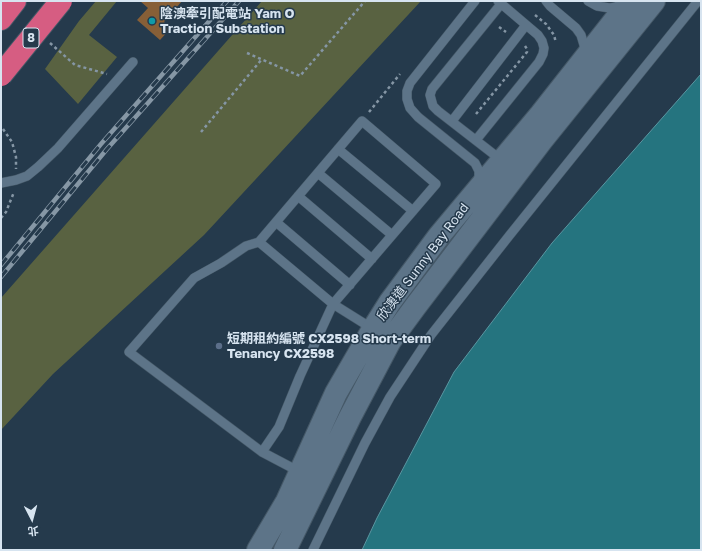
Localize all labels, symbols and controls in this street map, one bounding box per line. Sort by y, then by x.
place label: 陰澳牽引配電站 Yam O Traction Substation [160,6,294,37]
marker: 陰澳牽引配電站 Yam O Traction Substation [147,16,157,26]
road number: 8 [23,28,39,48]
street label: 欣澳道 Sunny Bay Road [374,200,472,324]
place label: 短期租約編號 CX2598 Short-term Tenancy CX2598 [227,331,431,362]
marker: 短期租約編號 CX2598 Short-term Tenancy CX2598 [214,341,224,351]
north arrow [12,499,52,539]
text: 北 [27,524,39,538]

